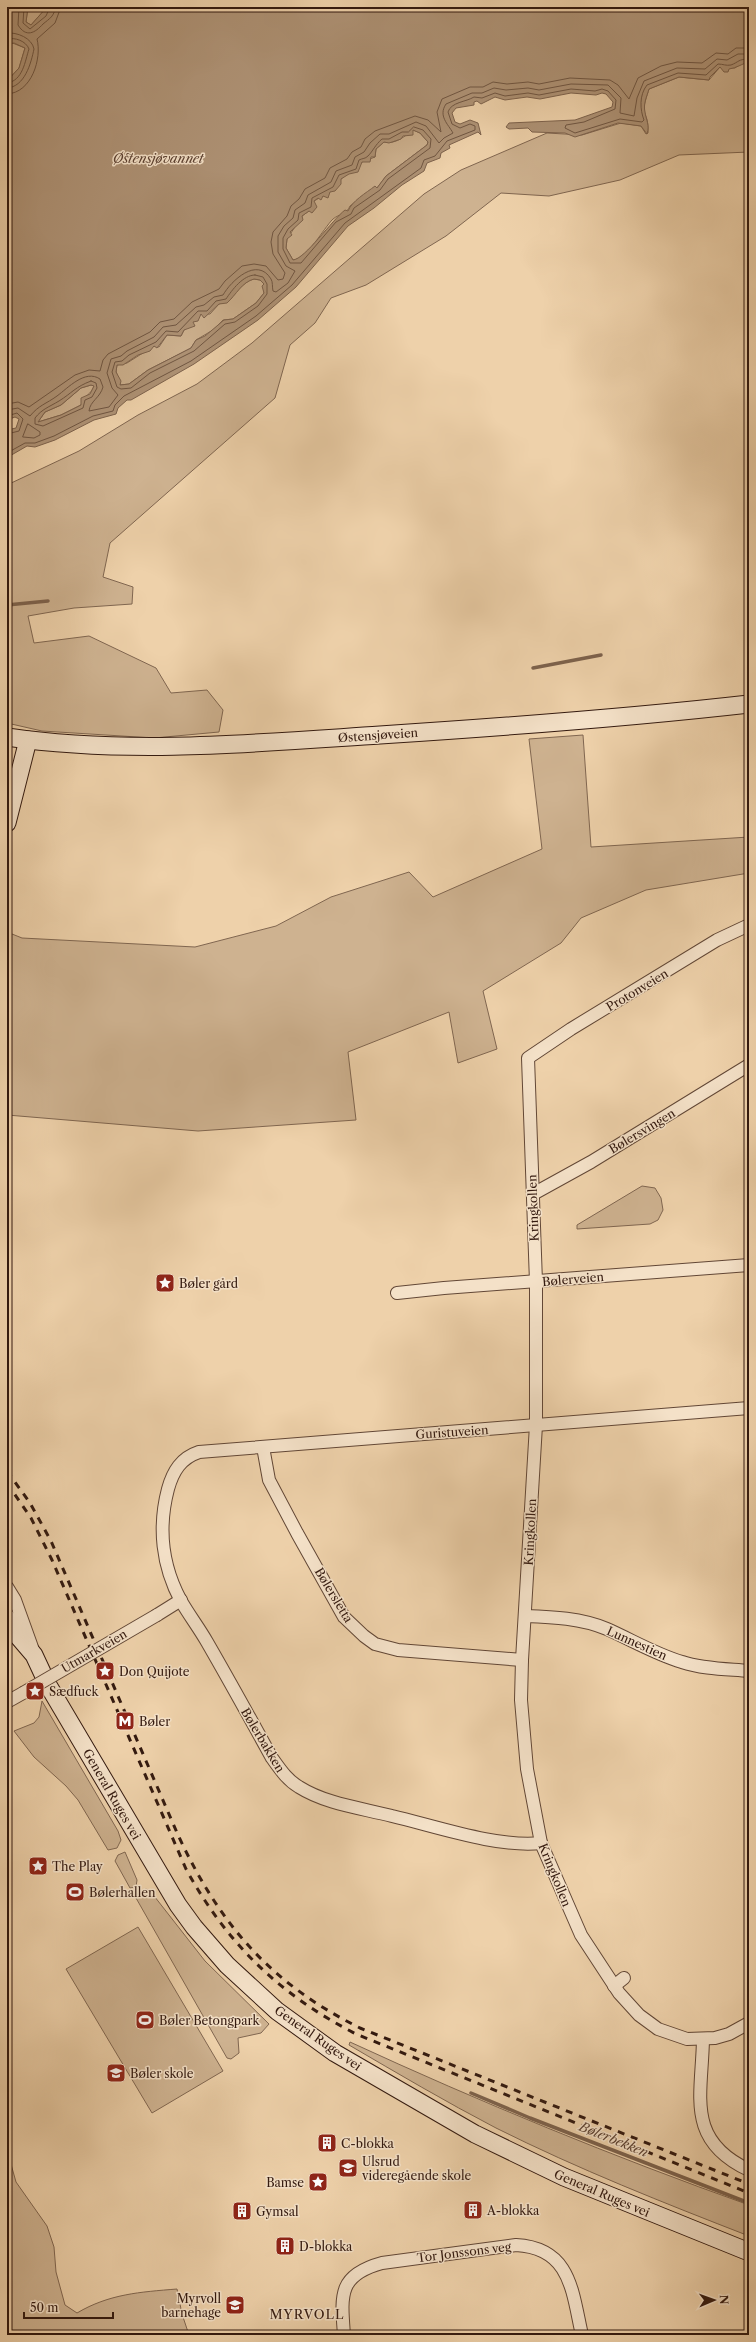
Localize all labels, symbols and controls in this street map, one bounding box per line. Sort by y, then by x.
water label: Østensjøvannet [113,150,205,166]
street label: Østensjøveien [337,725,419,745]
street label: Protonveien [603,965,671,1014]
street label: Bølersvingen [606,1105,678,1157]
street label: Kringkollen [524,1174,542,1242]
street label: Bølerveien [541,1269,605,1289]
place icon: Bøler gård [154,1272,176,1294]
place label: Bøler gård [179,1276,239,1291]
street label: Guristuveien [415,1422,490,1442]
street label: Kringkollen [521,1498,539,1566]
street label: Bølersletta [312,1565,357,1626]
street label: Lunnestien [605,1623,670,1663]
street label: Utmarkveien [59,1626,130,1676]
place icon: Don Quijote [94,1660,116,1682]
place label: Don Quijote [119,1664,190,1679]
place icon: Sædfuck [24,1680,46,1702]
place label: Sædfuck [49,1684,99,1699]
street label: Bølerbakken [238,1705,288,1775]
metro station icon: Bøler [114,1710,136,1732]
place label: Bøler [139,1714,170,1729]
street label: General Ruges vei [80,1746,144,1842]
street label: Kringkollen [535,1841,575,1909]
place icon: The Play [27,1855,49,1877]
place label: The Play [52,1859,103,1874]
sports icon: Bølerhallen [64,1881,86,1903]
place label: Bølerhallen [89,1885,156,1900]
street label: General Ruges vei [272,2002,365,2074]
sports icon: Bøler Betongpark [134,2009,156,2031]
place label: Bøler Betongpark [159,2013,261,2028]
school or university icon: Bøler skole [105,2062,127,2084]
place label: Bøler skole [130,2066,194,2081]
water label: Bølerbekken [576,2118,651,2160]
building icon: C-blokka [316,2132,338,2154]
place label: C-blokka [341,2136,395,2151]
place label: Ulsrud videregående skole [361,2154,471,2183]
school or university icon: Ulsrud videregående skole [337,2157,359,2179]
street label: General Ruges vei [552,2166,652,2220]
place icon: Bamse [307,2171,329,2193]
place label: Bamse [266,2175,304,2190]
building icon: A-blokka [462,2199,484,2221]
building icon: Gymsal [231,2200,253,2222]
place label: A-blokka [486,2203,540,2218]
place label: Gymsal [256,2204,299,2219]
building icon: D-blokka [274,2235,296,2257]
place label: D-blokka [299,2239,353,2254]
street label: Tor Jonssons veg [416,2239,513,2265]
north arrow [694,2280,734,2320]
place label: Myrvoll barnehage [161,2291,221,2320]
scale bar [24,2294,113,2320]
school or university icon: Myrvoll barnehage [224,2294,246,2316]
text: N [717,2295,731,2305]
text: 50 m [30,2300,59,2315]
district label: MYRVOLL [270,2306,344,2322]

